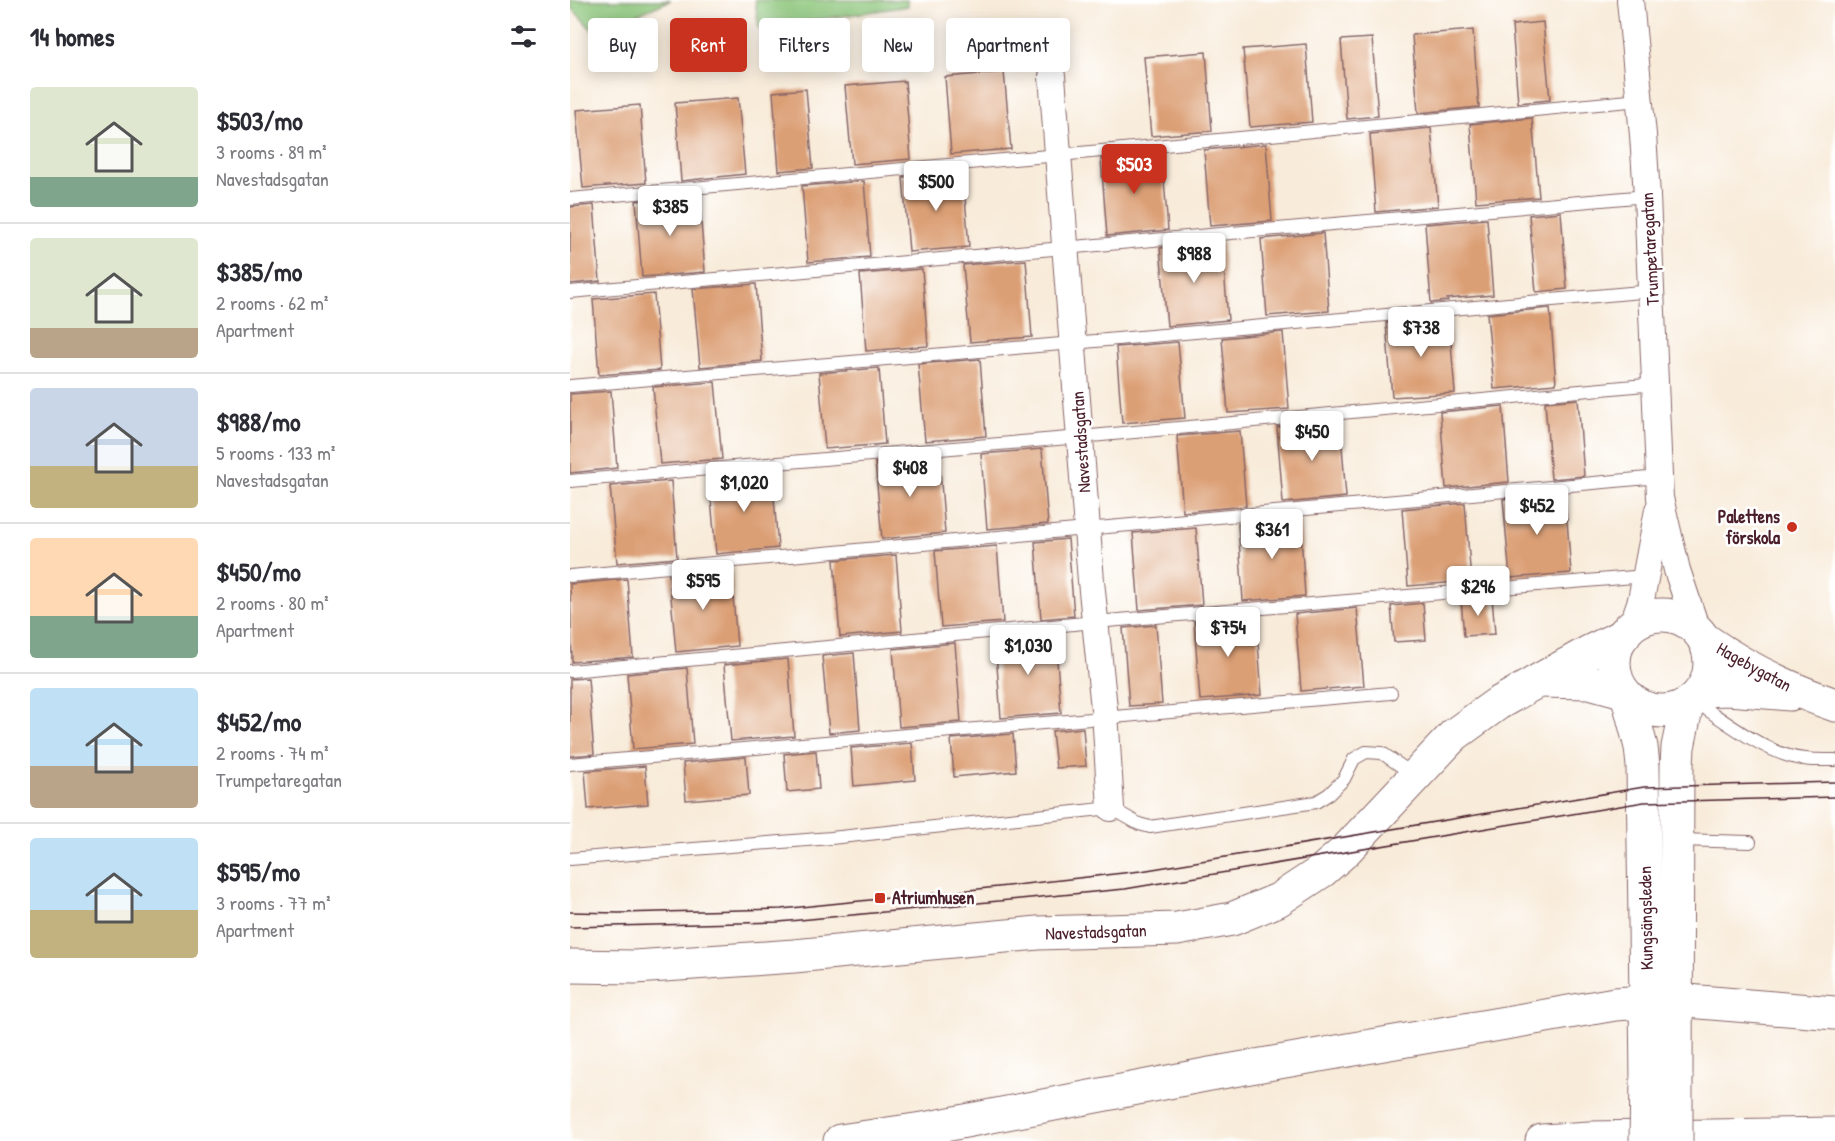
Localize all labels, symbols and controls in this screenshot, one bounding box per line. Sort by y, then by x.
chip: Buy [588,18,658,72]
chip: Rent [670,18,747,72]
chip: Filters [759,18,850,72]
chip: New [862,18,934,72]
chip: Apartment [946,18,1070,72]
text: 14 homes [30,19,115,54]
icon: filters [507,20,540,53]
text: $503/mo [216,103,303,138]
icon: home [78,111,150,183]
text: 3 rooms · 89 m² [216,138,327,165]
pin: $503 [1098,144,1170,195]
text: $503 [1116,150,1152,177]
pin: $500 [900,161,972,212]
text: Navestadsgatan [216,165,329,192]
text: $500 [918,167,954,194]
pin: $385 [634,186,706,237]
text: $385 [652,192,688,219]
street label: Trumpetaregatan [1634,192,1665,306]
pin: $988 [1158,233,1230,284]
text: $988 [1177,239,1211,266]
text: $385/mo [216,254,302,289]
icon: home [78,262,150,334]
text: 2 rooms · 62 m² [216,289,328,316]
pin: $738 [1385,307,1457,358]
text: $738 [1402,313,1440,340]
text: Apartment [216,316,294,343]
street label: Navestadsgatan [1064,390,1097,494]
text: $988/mo [216,404,300,439]
pin: $450 [1276,411,1348,462]
icon: home [78,412,150,484]
text: $450 [1294,417,1330,444]
text: 5 rooms · 133 m² [216,439,335,466]
pin: $408 [874,447,946,498]
text: $408 [892,453,928,480]
pin: $1,020 [695,462,793,513]
text: Navestadsgatan [216,466,329,493]
text: $1,020 [720,468,768,495]
pin: $452 [1501,485,1573,536]
text: $452 [1519,491,1555,518]
place label: Palettens förskola [1718,504,1781,550]
pin: $361 [1236,509,1308,560]
text: $361 [1255,515,1289,542]
marker: Palettens förskola [1785,520,1799,534]
text: $450/mo [216,554,301,589]
pin: $595 [667,560,739,611]
icon: home [78,562,150,634]
text: $595 [686,566,720,593]
pin: $296 [1442,566,1514,617]
text: $296 [1461,572,1495,599]
text: 2 rooms · 80 m² [216,589,329,616]
pin: $754 [1192,607,1264,658]
text: $754 [1210,613,1246,640]
text: Apartment [216,616,294,643]
pin: $1,030 [979,625,1077,676]
text: $1,030 [1004,631,1052,658]
street label: Hagebygatan [1712,636,1796,697]
text: $452/mo [216,704,301,739]
icon: home [78,712,150,784]
text: 2 rooms · 74 m² [216,739,328,766]
text: Trumpetaregatan [216,766,342,793]
text: $595/mo [216,854,300,889]
icon: home [78,862,150,934]
street label: Kungsängsleden [1632,866,1659,970]
place label: Atriumhusen [892,885,974,910]
text: 3 rooms · 77 m² [216,889,330,916]
marker: Atriumhusen [873,891,887,905]
text: Apartment [216,916,294,943]
street label: Navestadsgatan [1045,917,1147,946]

